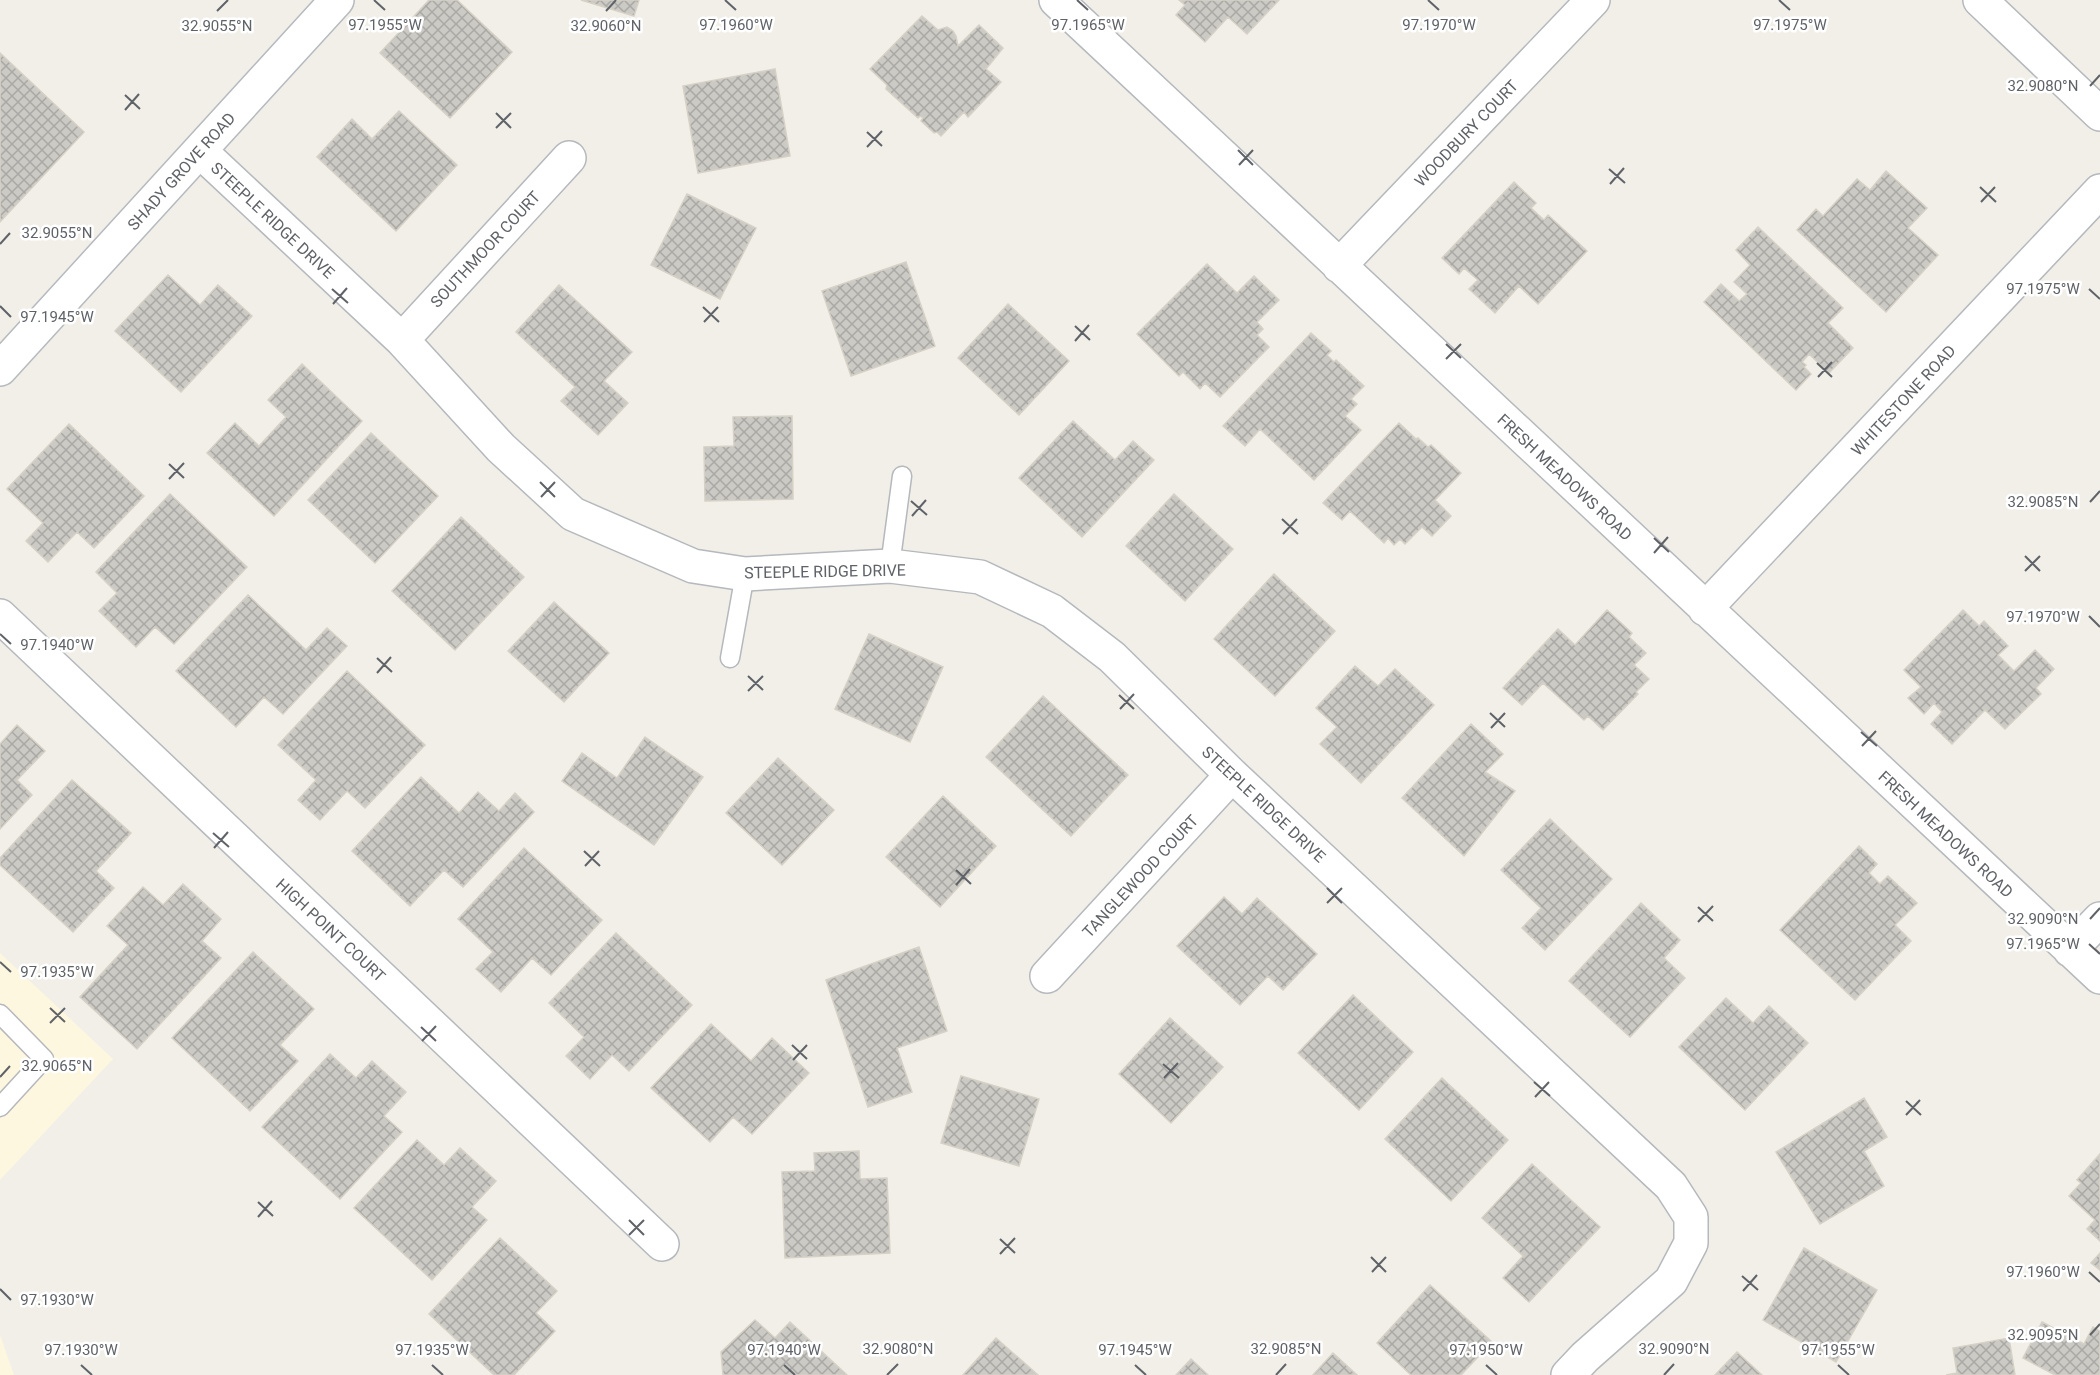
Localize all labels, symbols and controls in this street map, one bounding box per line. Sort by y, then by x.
text: 97.1955°W [348,16,422,34]
text: 97.1960°W [699,16,773,34]
text: 97.1965°W [1051,16,1125,34]
text: 97.1970°W [1402,16,1476,34]
text: 97.1975°W [1753,16,1827,34]
text: 32.9055°N [182,17,252,35]
text: 32.9060°N [571,17,641,35]
street label: WOODBURY COURT [1411,76,1522,191]
text: 32.9080°N [2008,77,2078,95]
street label: SHADY GROVE ROAD [124,109,239,234]
street label: STEEPLE RIDGE DRIVE [207,158,338,282]
street label: SOUTHMOOR COURT [427,187,545,311]
text: 32.9055°N [22,224,92,242]
text: 97.1975°W [2006,280,2080,298]
text: 97.1945°W [20,308,94,326]
street label: WHITESTONE ROAD [1847,341,1960,460]
street label: FRESH MEADOWS ROAD [1493,410,1636,545]
text: 32.9085°N [2008,493,2078,511]
street label: STEEPLE RIDGE DRIVE [744,561,906,582]
text: 97.1970°W [2006,608,2080,626]
text: 97.1940°W [20,636,94,654]
street label: STEEPLE RIDGE DRIVE [1198,742,1329,866]
street label: FRESH MEADOWS ROAD [1874,767,2017,902]
street label: TANGLEWOOD COURT [1079,811,1202,942]
street label: HIGH POINT COURT [272,875,390,986]
text: 32.9090°N [2008,910,2078,928]
text: 97.1965°W [2006,935,2080,953]
text: 97.1935°W [20,963,94,981]
text: 32.9065°N [22,1057,92,1075]
text: 97.1960°W [2006,1263,2080,1281]
text: 97.1930°W [20,1291,94,1309]
text: 32.9095°N [2008,1326,2078,1344]
text: 32.9080°N [863,1340,933,1358]
text: 32.9085°N [1251,1340,1321,1358]
text: 32.9090°N [1639,1340,1709,1358]
text: 97.1930°W [44,1341,118,1359]
text: 97.1935°W [395,1341,469,1359]
text: 97.1940°W [747,1341,821,1359]
text: 97.1945°W [1098,1341,1172,1359]
text: 97.1950°W [1449,1341,1523,1359]
text: 97.1955°W [1801,1341,1875,1359]

